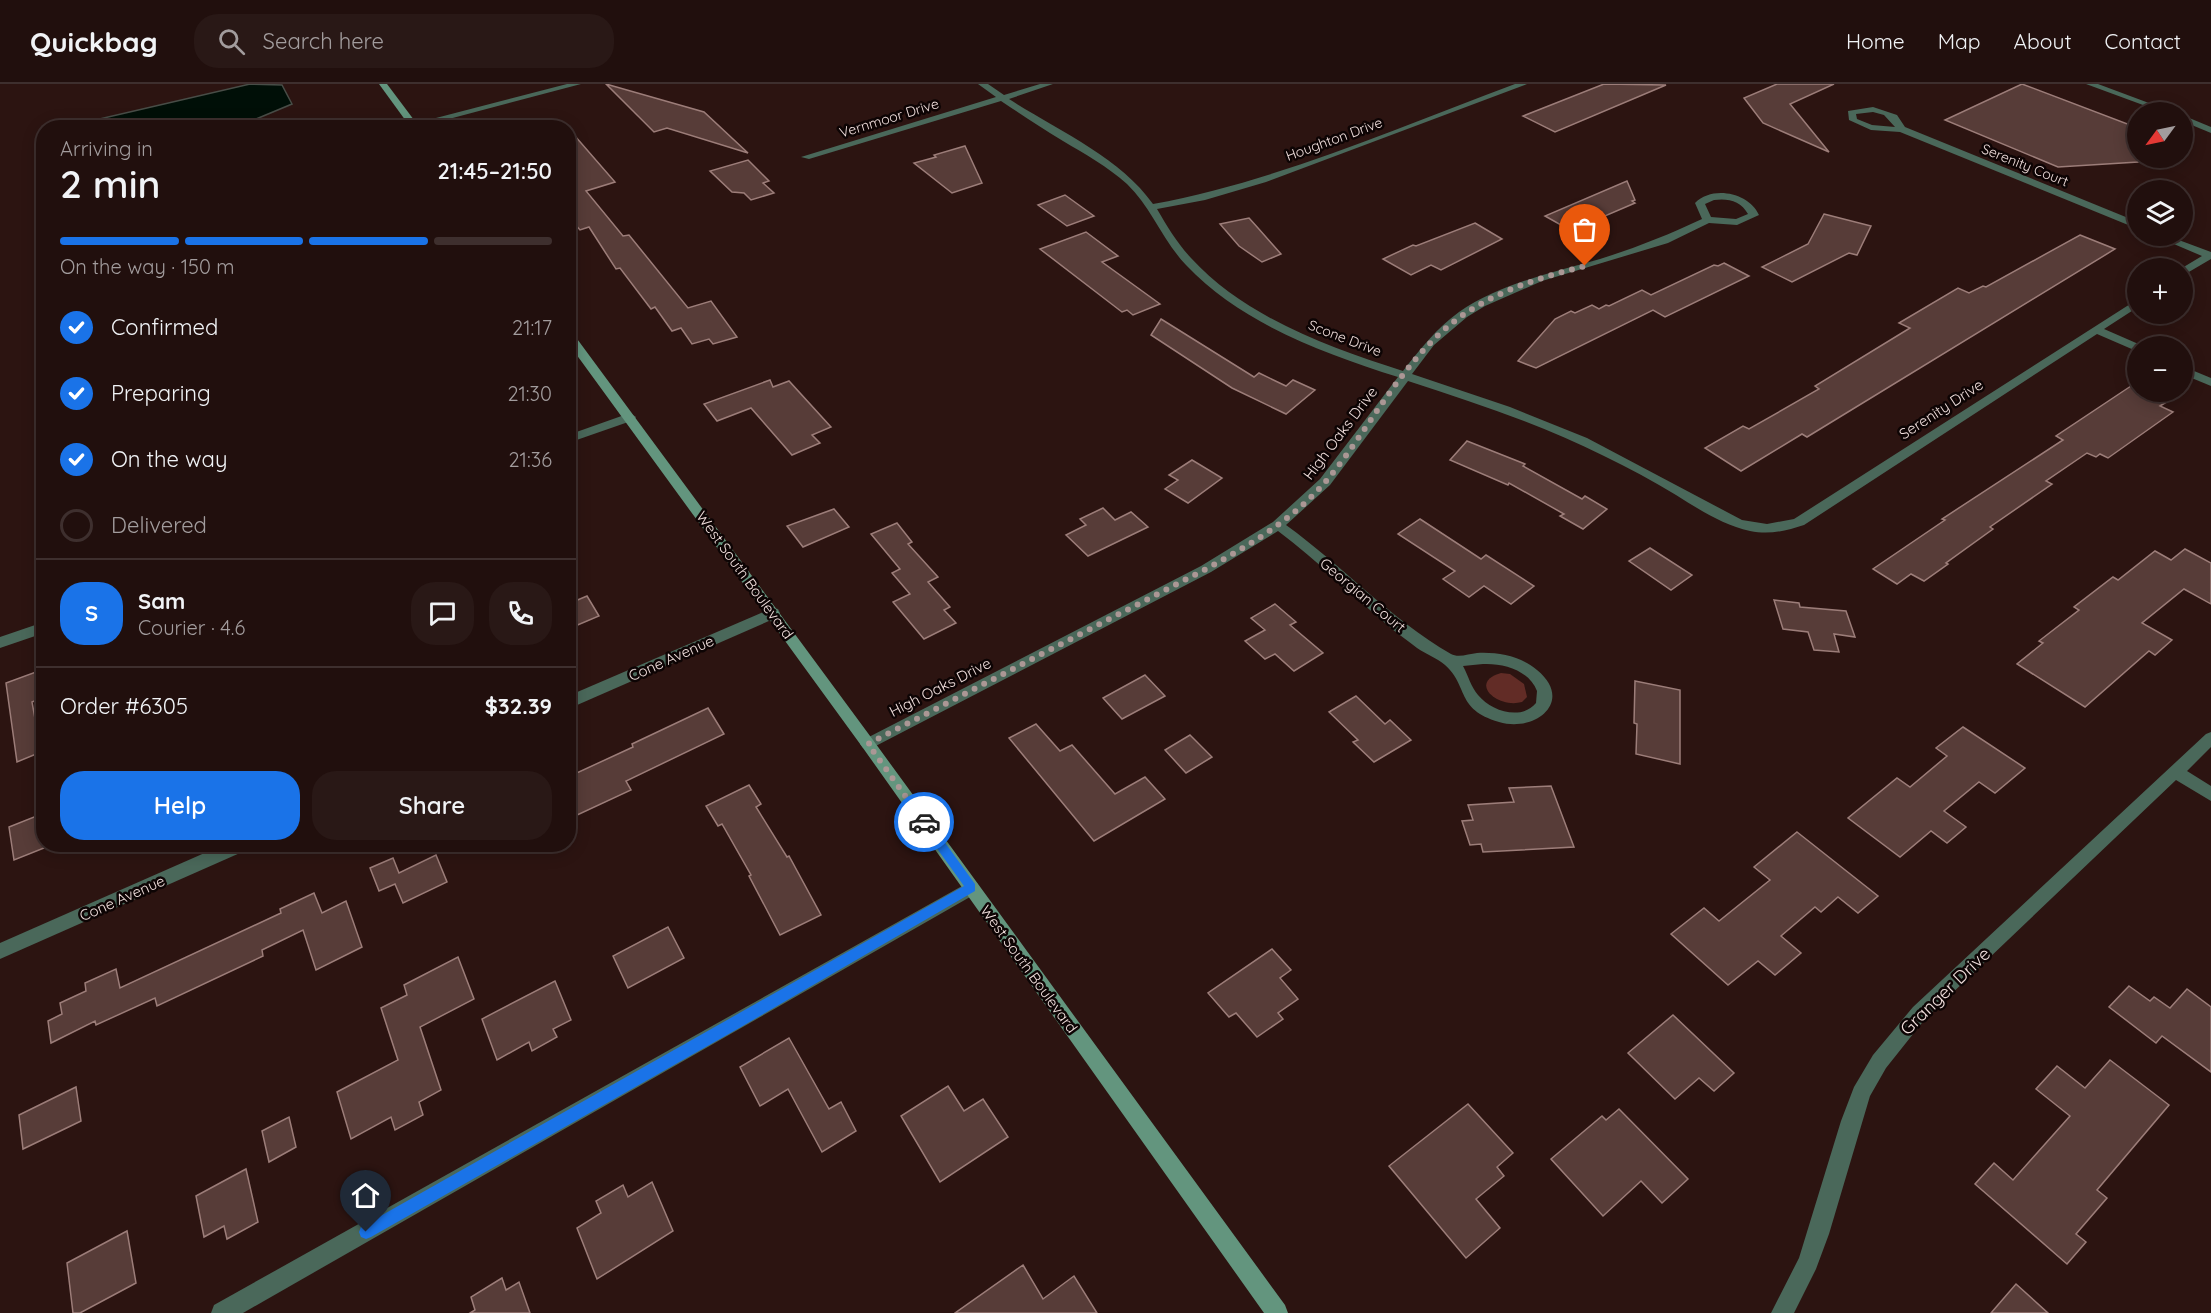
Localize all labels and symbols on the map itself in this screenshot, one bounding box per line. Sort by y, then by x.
street label: Vernmoor Drive [837,94,941,142]
north arrow [2127,102,2193,168]
street label: Houghton Drive [1283,113,1385,165]
street label: Serenity Court [1979,139,2071,191]
pin [1559,204,1610,266]
street label: Scone Drive [1306,316,1384,360]
street label: Serenity Drive [1895,375,1987,443]
street label: High Oaks Drive [1299,383,1381,483]
street label: West South Boulevard [692,507,798,643]
street label: Georgian Court [1316,554,1410,636]
street label: Cone Avenue [625,631,717,685]
street label: High Oaks Drive [886,653,994,721]
courier [894,792,954,852]
street label: Cone Avenue [76,871,168,925]
street label: West South Boulevard [976,901,1082,1037]
street label: Granger Drive [1895,942,1995,1040]
pin [340,1170,391,1232]

